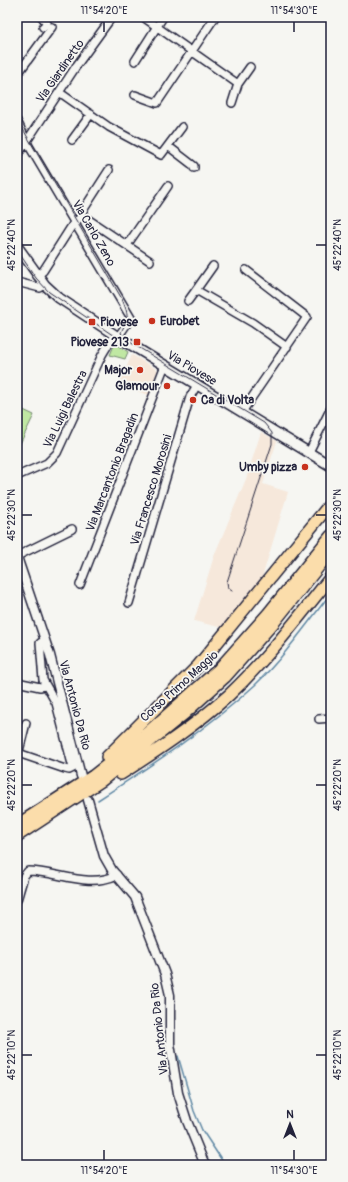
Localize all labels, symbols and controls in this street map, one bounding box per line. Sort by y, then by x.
text: 11°54'20"E [80,5,128,17]
text: 11°54'30"E [270,5,318,17]
street label: Via Giardinetto [33,36,88,106]
street label: Via Carlo Zeno [69,197,119,270]
text: 45°22'40"N [6,219,18,271]
text: 45°22'40"N [332,219,344,271]
place label: Eurobet [160,314,201,329]
place label: Piovese [100,315,139,330]
marker: Eurobet [147,316,157,326]
marker: Piovese [87,317,97,327]
place label: Piovese 213 [70,335,129,350]
marker: Piovese 213 [132,337,142,347]
street label: Via Piovese [164,348,219,389]
place label: Major [104,363,133,378]
marker: Major [135,365,145,375]
street label: Via Luigi Balestra [40,368,91,450]
place label: Glamour [115,379,160,394]
marker: Glamour [162,381,172,391]
place label: Ca di Volta [201,393,255,408]
marker: Ca di Volta [188,395,198,405]
street label: Via Marcantonio Bragadin [83,410,142,534]
street label: Via Francesco Morosini [127,433,176,548]
place label: Umby pizza [239,460,297,475]
marker: Umby pizza [300,462,310,472]
text: 45°22'30"N [6,489,18,541]
text: 45°22'30"N [332,489,344,541]
street label: Corso Primo Maggio [137,647,222,725]
street label: Via Antonio Da Rio [55,659,94,752]
text: 45°22'20"N [6,759,18,811]
text: 45°22'20"N [332,759,344,811]
street label: Via Antonio Da Rio [147,982,172,1076]
text: 45°22'10"N [6,1030,18,1080]
text: 45°22'10"N [332,1030,344,1080]
north arrow [270,1104,310,1144]
text: N [286,1108,294,1121]
text: 11°54'20"E [80,1165,128,1177]
text: 11°54'30"E [270,1165,318,1177]

